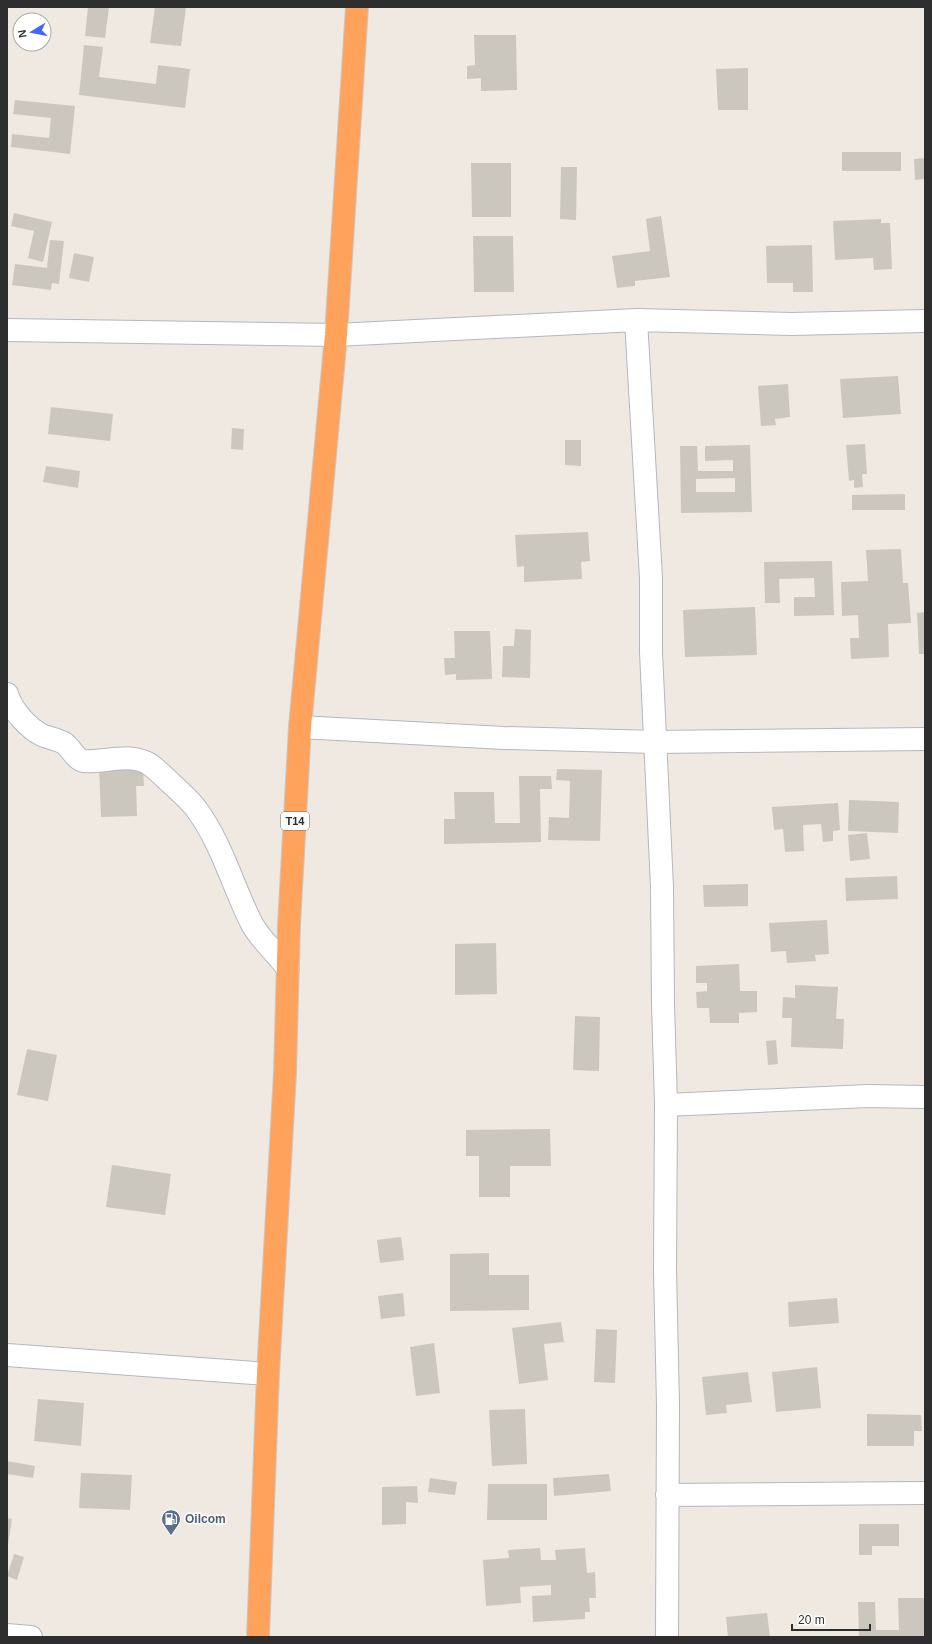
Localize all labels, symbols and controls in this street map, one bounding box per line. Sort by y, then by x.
north arrow [12,12,52,52]
text: N [16,29,29,39]
road number: T14 [281,812,309,830]
fuel station icon: Oilcom [160,1508,182,1536]
place label: Oilcom [185,1512,226,1526]
scale bar [792,1606,870,1632]
text: 20 m [798,1613,825,1627]

